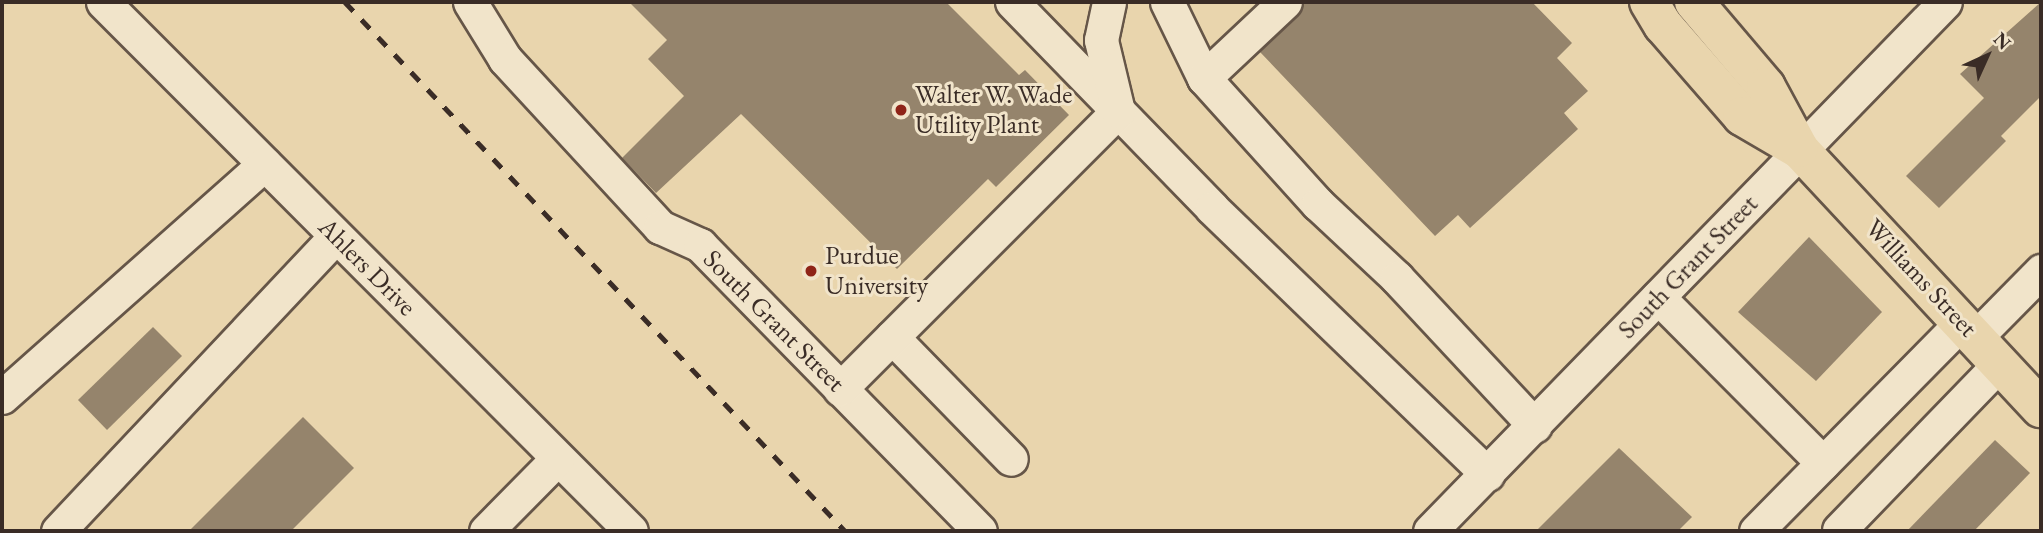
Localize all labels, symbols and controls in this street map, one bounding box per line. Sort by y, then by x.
north arrow [1952,21,2022,91]
text: N [1988,27,2016,55]
place label: Walter W. Wade Utility Plant [915,79,1072,140]
marker: Walter W. Wade Utility Plant [893,102,909,118]
street label: South Grant Street [1612,189,1764,345]
street label: Ahlers Drive [312,212,422,322]
street label: Williams Street [1858,213,1984,343]
place label: Purdue University [825,240,928,302]
street label: South Grant Street [697,244,851,398]
marker: Purdue University [803,263,819,279]

